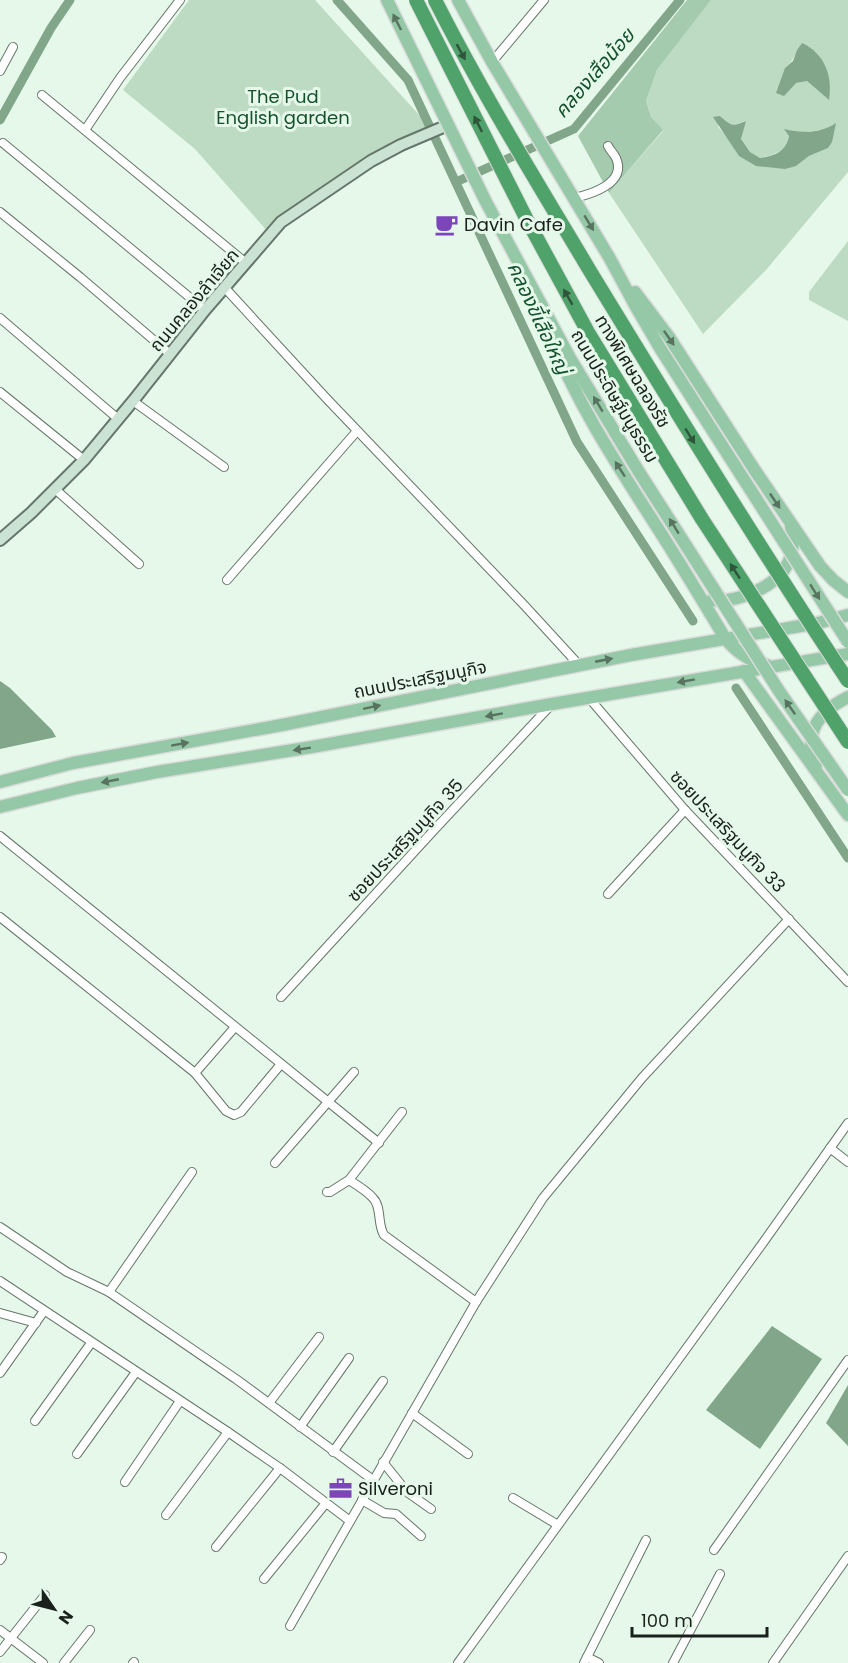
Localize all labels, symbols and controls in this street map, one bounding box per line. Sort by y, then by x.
one-way arrow [393,13,402,30]
water label: คลองเสือน้อย [547,21,642,124]
one-way arrow [456,44,467,60]
park label: The Pud English garden [216,84,350,130]
one-way arrow [473,115,483,132]
cafe icon: Davin Cafe [433,211,459,237]
place label: Davin Cafe [464,212,563,237]
one-way arrow [584,215,594,232]
street label: ถนนคลองลำเจียก [143,243,245,357]
water label: คลองขี้เสือใหญ่ [501,257,579,382]
one-way arrow [563,288,573,305]
street label: ทางพิเศษฉลองรัช [589,310,677,432]
street label: ถนนประดิษฐ์มนูธรรม [565,325,665,467]
one-way arrow [663,329,675,345]
one-way arrow [592,396,603,412]
one-way arrow [685,428,696,444]
one-way arrow [614,461,625,478]
one-way arrow [770,493,781,509]
one-way arrow [668,517,679,534]
one-way arrow [729,563,740,579]
one-way arrow [810,584,821,600]
street label: ถนนประเสริฐมนูกิจ [351,654,489,704]
one-way arrow [595,655,614,664]
one-way arrow [677,677,696,686]
one-way arrow [784,700,796,716]
one-way arrow [363,702,382,711]
one-way arrow [485,710,504,719]
one-way arrow [171,739,190,748]
one-way arrow [293,745,312,754]
street label: ซอยประเสริฐมนูกิจ 33 [665,764,791,898]
street label: ซอยประเสริฐมนูกิจ 35 [341,773,469,907]
one-way arrow [100,777,119,786]
office icon: Silveroni [327,1475,353,1501]
place label: Silveroni [358,1476,433,1501]
north arrow [24,1579,84,1639]
scale bar [632,1600,767,1638]
text: N [53,1606,79,1629]
text: 100 m [641,1608,693,1633]

